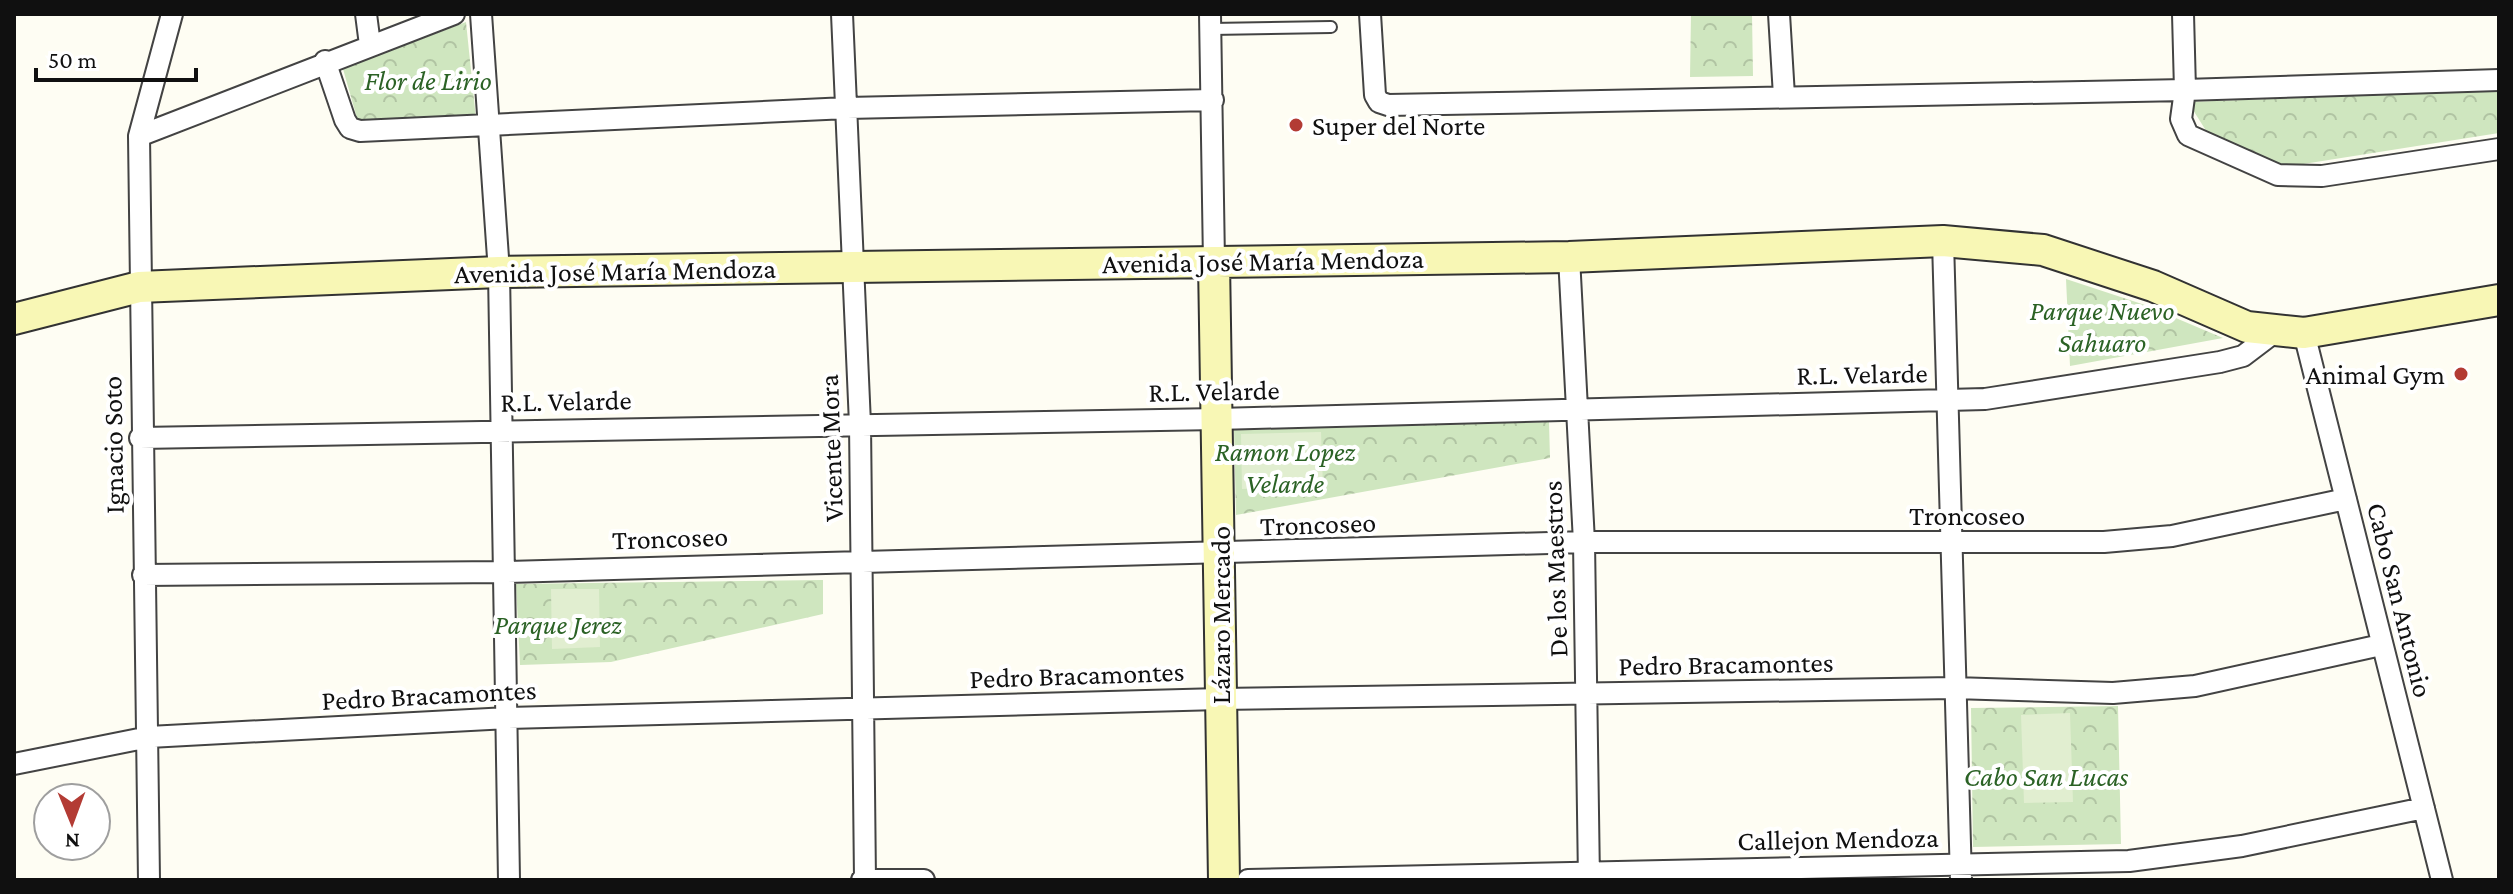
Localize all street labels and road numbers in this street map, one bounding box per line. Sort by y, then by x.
street label: Avenida José María Mendoza [1102,243,1424,279]
street label: Avenida José María Mendoza [454,253,776,289]
street label: R.L. Velarde [1796,357,1928,391]
street label: Vicente Mora [813,374,849,522]
street label: R.L. Velarde [1148,374,1280,408]
street label: Ignacio Soto [96,376,130,514]
street label: R.L. Velarde [500,384,632,418]
street label: De los Maestros [1536,480,1574,658]
street label: Troncoseo [1909,500,2025,531]
street label: Cabo San Antonio [2361,500,2439,700]
street label: Troncoseo [1259,506,1377,542]
street label: Troncoseo [611,520,729,556]
street label: Lázaro Mercado [1205,526,1236,704]
street label: Pedro Bracamontes [1618,647,1834,681]
street label: Pedro Bracamontes [969,656,1185,694]
street label: Pedro Bracamontes [321,674,537,716]
street label: Callejon Mendoza [1737,822,1939,856]

